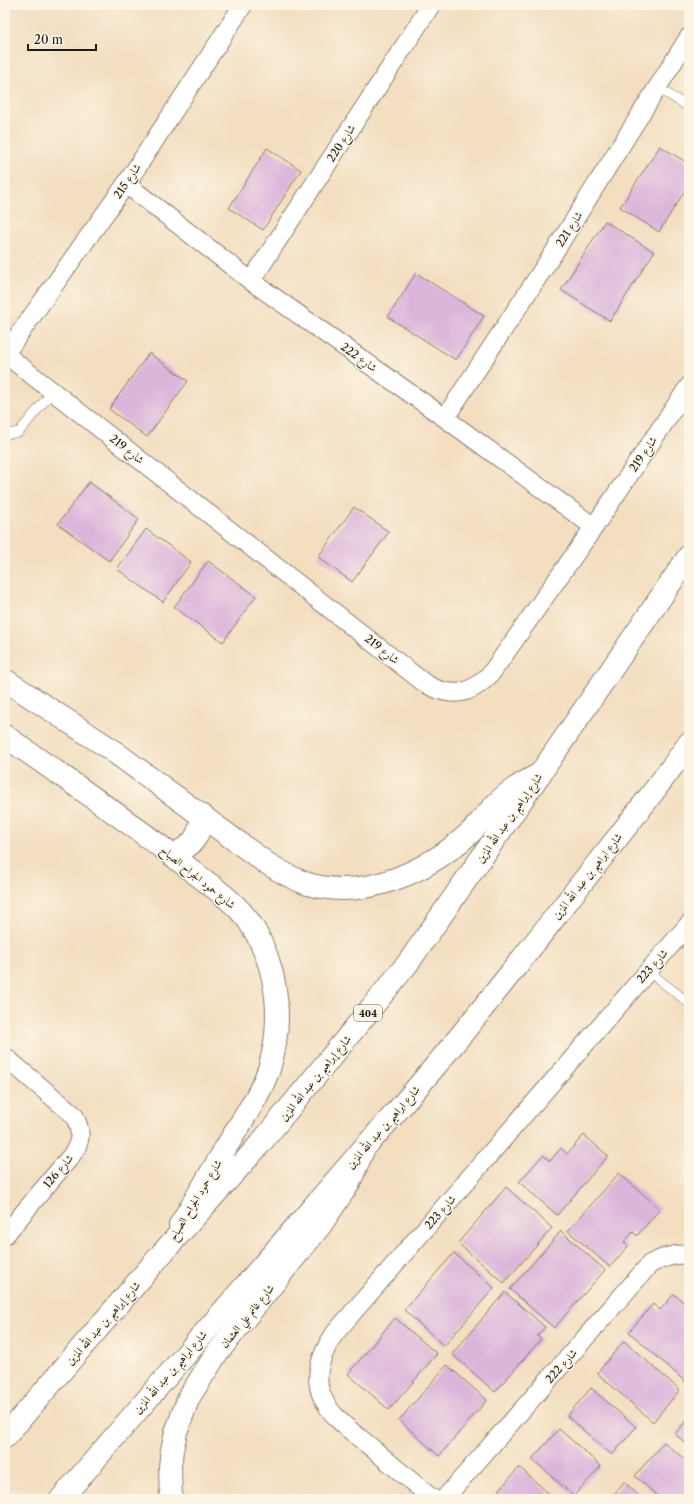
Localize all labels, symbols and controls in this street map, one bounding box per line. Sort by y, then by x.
scale bar [28,26,96,52]
text: 20 m [34,32,63,47]
street label: شارع 220 [324,122,361,166]
street label: شارع 215 [110,161,146,203]
street label: شارع 221 [553,209,588,251]
street label: شارع 222 [336,340,380,377]
street label: شارع 219 [105,431,147,469]
street label: شارع 219 [626,434,662,476]
street label: شارع 219 [360,631,402,669]
street label: شارع إبراهيم بن عبد الله المزين [471,769,549,868]
street label: شارع ابراهيم بن عبد الله المزين [547,829,628,924]
street label: شارع حمود الجراح الصباح [155,843,238,915]
street label: شارع 223 [633,946,673,988]
road number: 404 [354,1005,382,1021]
street label: شارع إبراهيم بن عبد الله المزين [275,1031,357,1126]
street label: شارع ابراهيم بن عبد الله المزين [342,1081,426,1174]
street label: شارع 126 [40,1151,78,1193]
street label: شارع حمود الجراح الصباح [165,1157,228,1245]
street label: شارع 223 [421,1192,461,1234]
street label: شارع إبراهيم بن عبد الله المزين [61,1277,146,1370]
street label: شارع غانم علي العثمان [217,1281,280,1353]
street label: شارع ابراهيم بن عبد الله المزين [129,1326,213,1419]
street label: شارع 222 [542,1346,582,1388]

